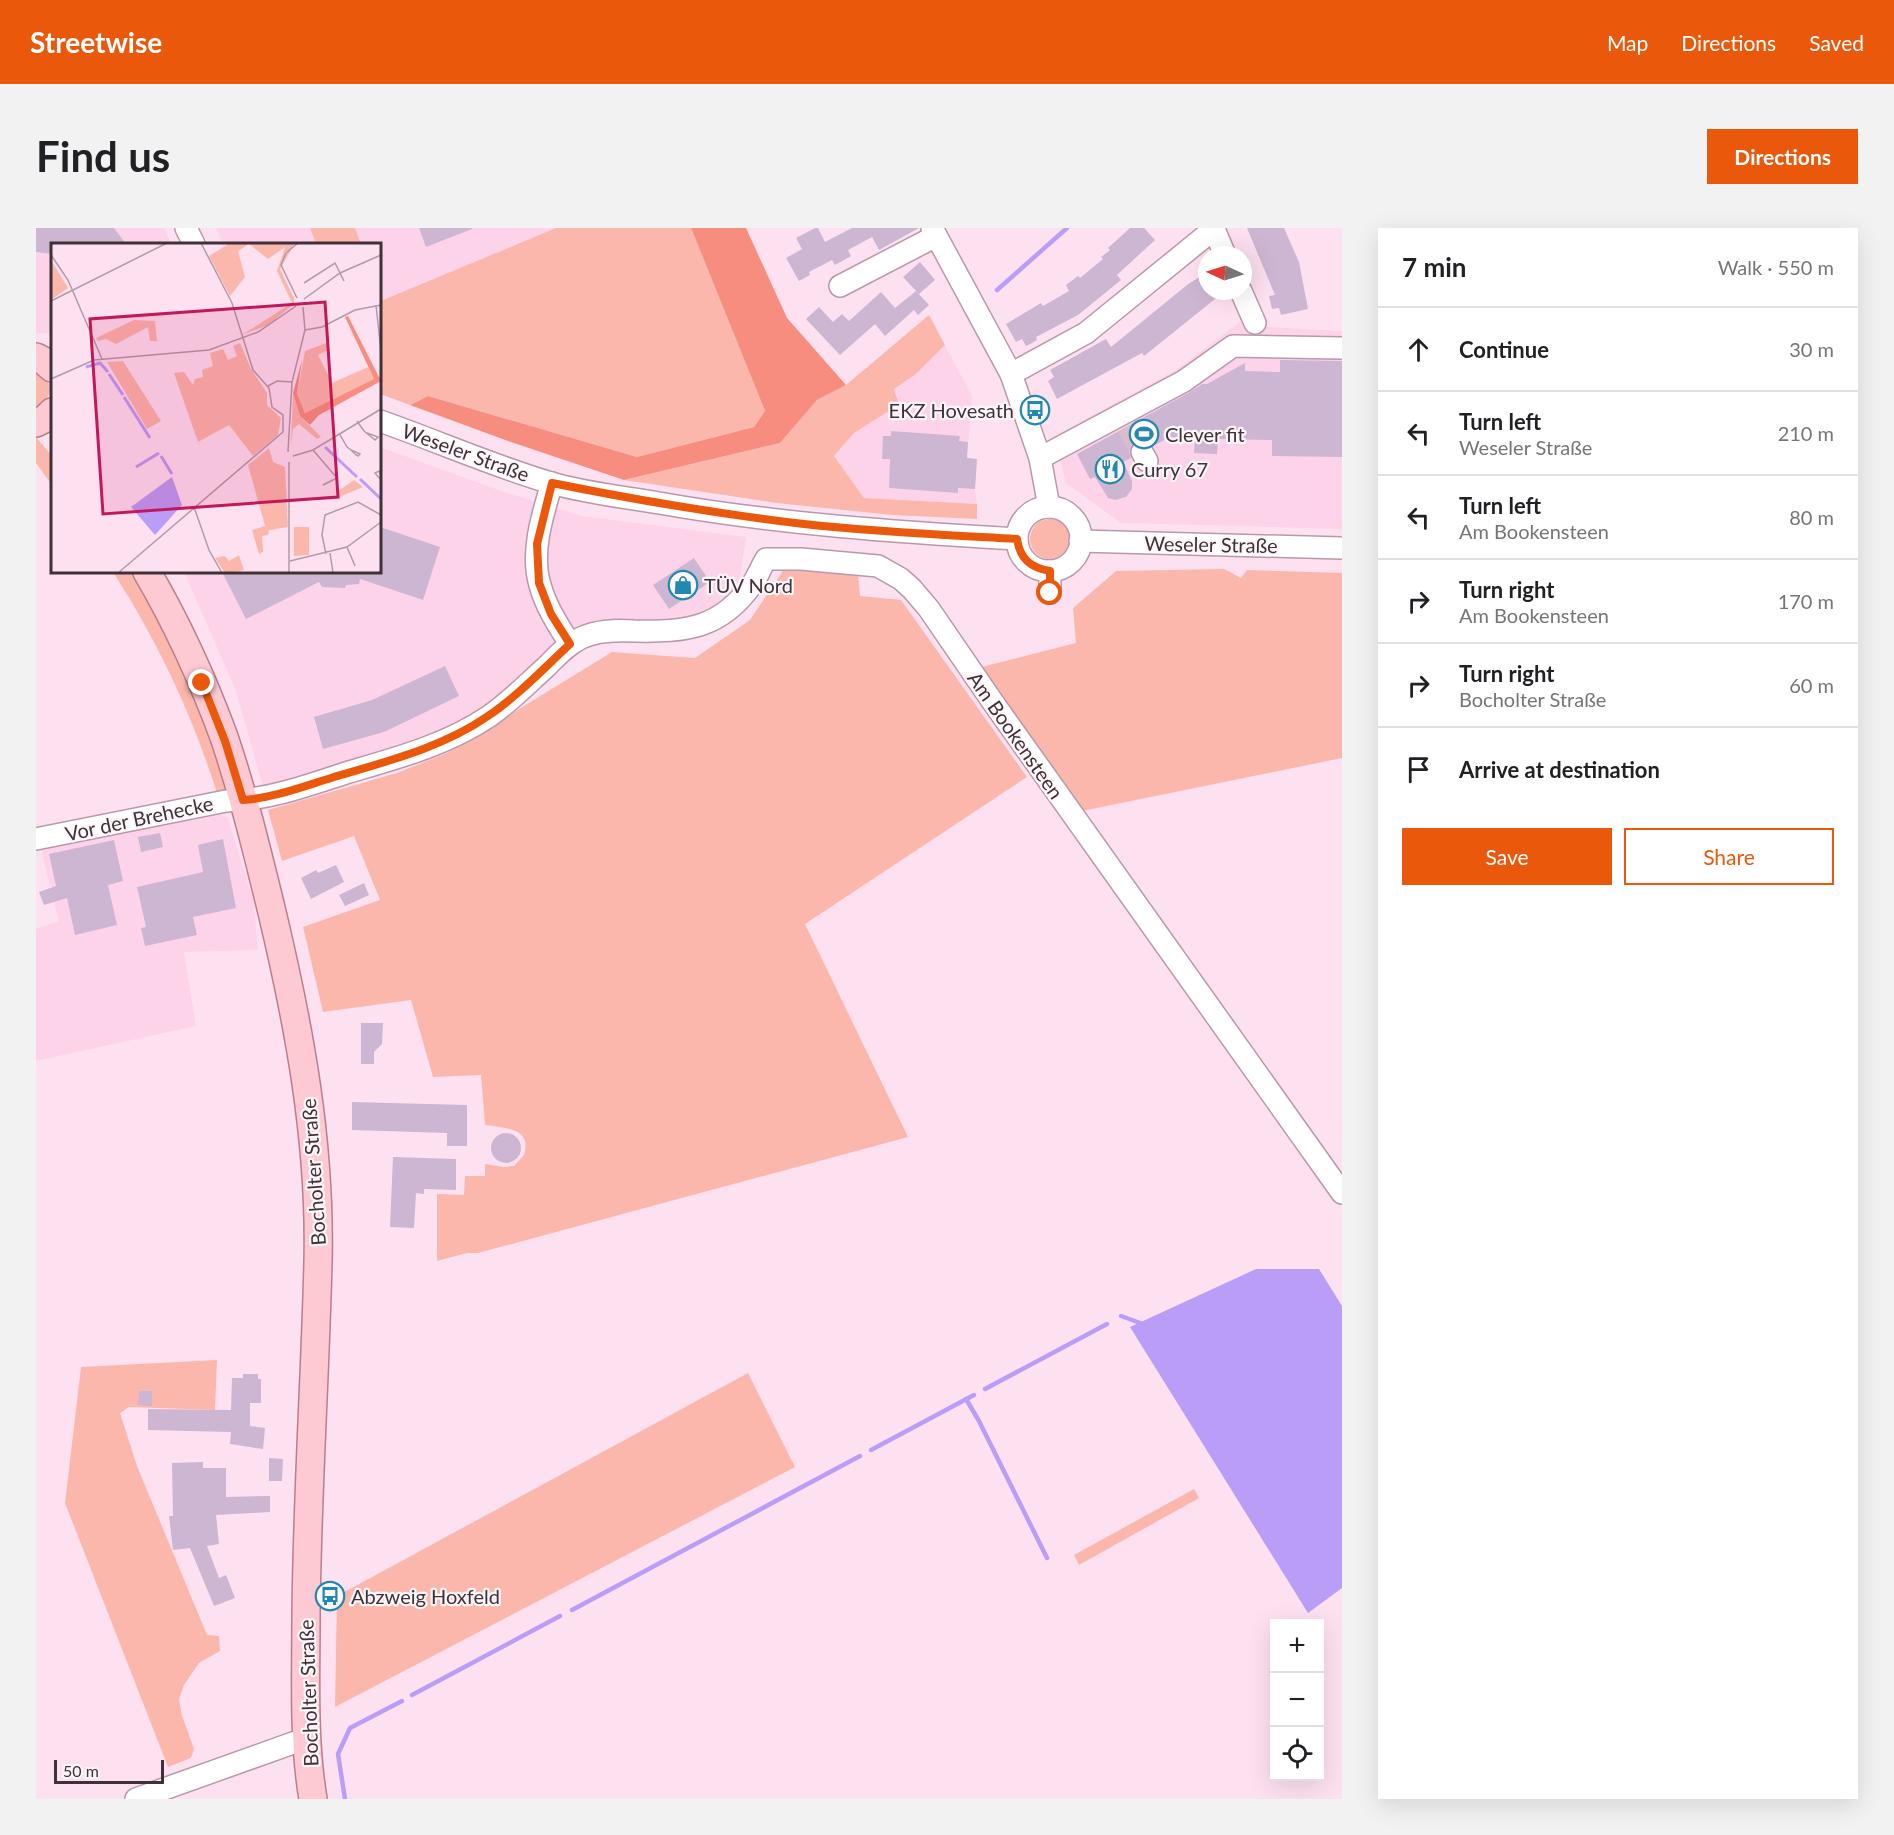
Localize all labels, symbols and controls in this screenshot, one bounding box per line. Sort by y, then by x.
text: Streetwise [30,25,162,59]
text: Map [1607,30,1648,55]
text: Directions [1681,30,1776,55]
text: Saved [1809,30,1864,55]
button: Directions [1707,129,1858,184]
text: Find us [36,131,170,181]
inset map [51,243,381,573]
north arrow [1198,246,1252,300]
text: 7 min [1402,251,1466,283]
text: Walk · 550 m [1718,255,1834,279]
icon: ahead [1402,333,1435,366]
text: Continue [1459,336,1549,363]
text: 30 m [1789,337,1834,361]
bus stop icon: EKZ Hovesath [1019,394,1051,426]
place label: EKZ Hovesath [889,398,1014,422]
text: Turn left [1459,408,1541,435]
icon: left [1402,417,1435,450]
street label: Weseler Straße [399,418,533,486]
sports icon: Clever fit [1128,418,1160,450]
text: 210 m [1778,421,1834,445]
place label: Clever fit [1165,422,1245,446]
text: Weseler Straße [1459,435,1592,459]
restaurant icon: Curry 67 [1094,453,1126,485]
place label: Curry 67 [1131,457,1208,481]
text: Turn left [1459,492,1541,519]
icon: left [1402,501,1435,534]
text: 80 m [1789,505,1834,529]
text: Am Bookensteen [1459,519,1609,543]
street label: Weseler Straße [1144,531,1278,557]
shop icon: TÜV Nord [667,569,699,601]
place label: TÜV Nord [704,573,793,597]
text: Turn right [1459,576,1554,603]
route start [1036,579,1062,605]
icon: right [1402,585,1435,618]
text: 170 m [1778,589,1834,613]
text: Am Bookensteen [1459,603,1609,627]
text: Turn right [1459,660,1554,687]
street label: Am Bookensteen [963,667,1069,803]
route end [188,669,214,695]
icon: right [1402,669,1435,702]
text: 60 m [1789,673,1834,697]
text: Bocholter Straße [1459,687,1606,711]
icon: arrive [1402,753,1435,786]
text: Arrive at destination [1459,756,1660,783]
street label: Vor der Brehecke [63,791,215,845]
button: Save [1402,828,1612,885]
button: Share [1624,828,1834,885]
street label: Bocholter Straße [296,1098,330,1246]
bus stop icon: Abzweig Hoxfeld [314,1580,346,1612]
place label: Abzweig Hoxfeld [351,1584,500,1608]
street label: Bocholter Straße [293,1619,323,1767]
map controls [1270,1619,1324,1781]
button: + [1270,1619,1324,1673]
button: − [1270,1673,1324,1727]
button: locate [1270,1727,1324,1781]
scale bar [54,1757,164,1784]
text: 50 m [63,1761,99,1780]

